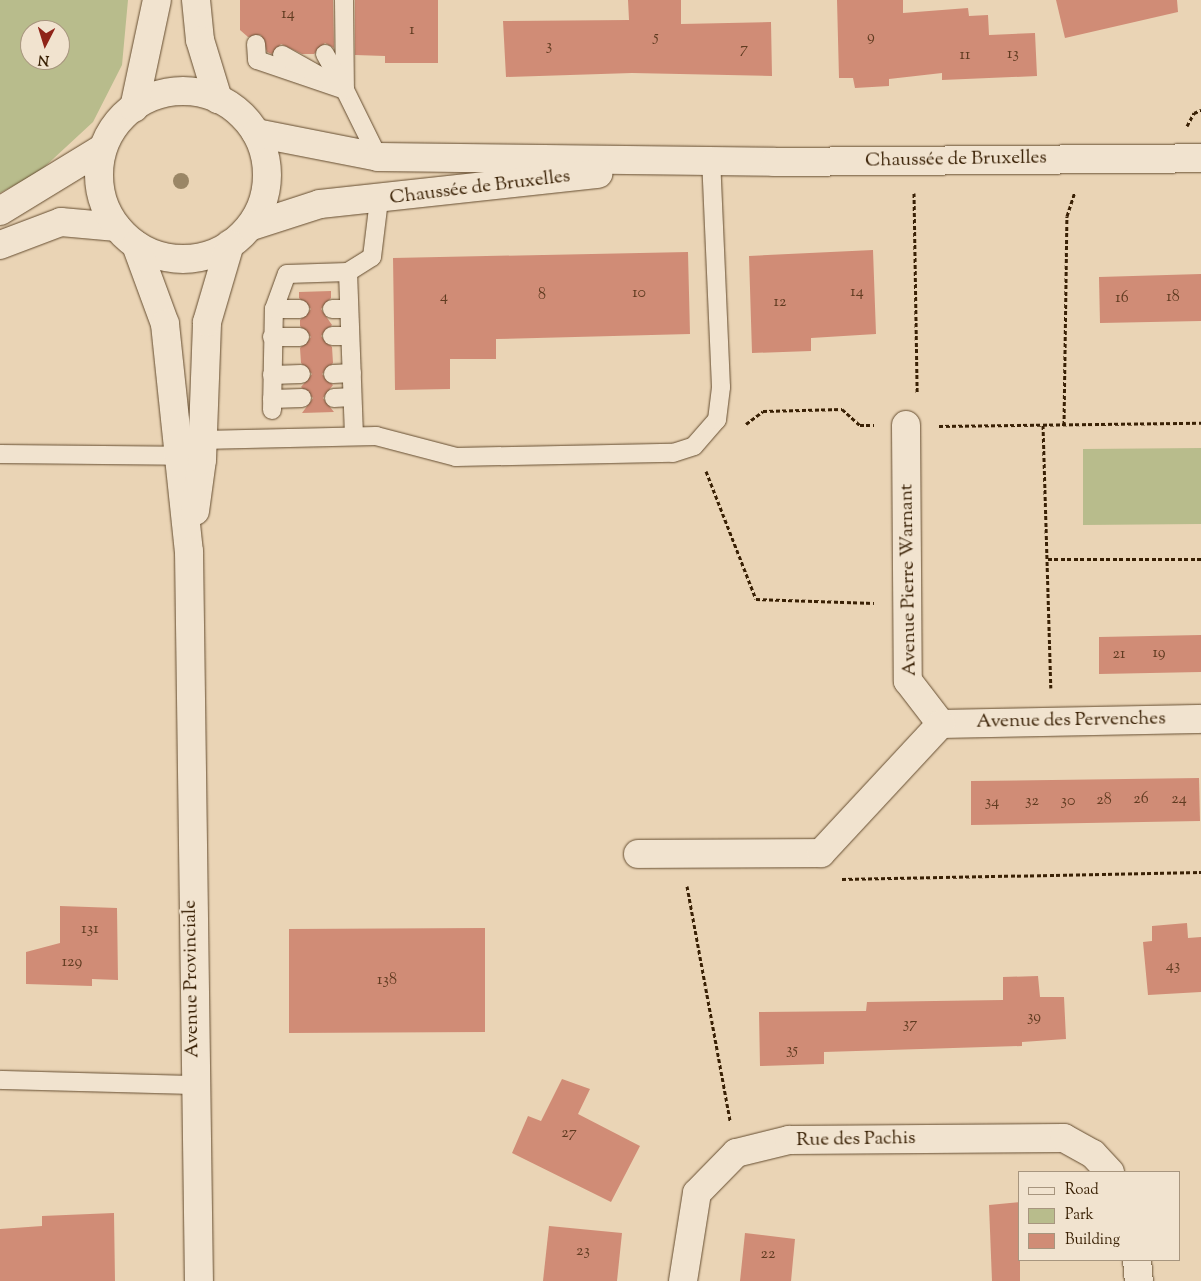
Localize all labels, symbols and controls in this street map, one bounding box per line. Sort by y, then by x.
house number: 14 [281,5,295,25]
north arrow [20,20,70,70]
house number: 1 [409,21,415,41]
house number: 5 [653,28,659,48]
house number: 9 [867,28,875,48]
house number: 3 [546,37,552,57]
house number: 7 [740,40,748,60]
house number: 13 [1007,45,1019,65]
house number: 11 [960,46,970,66]
text: N [37,48,50,69]
street label: Chaussée de Bruxelles [865,147,1047,173]
street label: Chaussée de Bruxelles [388,166,572,210]
house number: 14 [850,283,864,303]
house number: 10 [632,284,646,304]
house number: 8 [538,286,546,306]
house number: 4 [440,288,448,308]
house number: 18 [1166,288,1180,308]
house number: 16 [1115,289,1129,309]
house number: 12 [774,293,786,313]
street label: Avenue Pierre Warnant [896,484,922,676]
house number: 19 [1152,644,1166,664]
house number: 21 [1113,645,1125,665]
street label: Avenue des Pervenches [976,708,1166,734]
house number: 26 [1133,790,1149,810]
house number: 24 [1171,790,1187,810]
house number: 28 [1096,791,1112,811]
house number: 32 [1025,792,1039,812]
house number: 30 [1061,792,1075,812]
house number: 34 [985,793,999,813]
street label: Avenue Provinciale [179,900,205,1058]
house number: 131 [81,920,99,940]
house number: 129 [62,953,82,973]
house number: 43 [1166,957,1180,977]
house number: 138 [377,971,397,991]
house number: 39 [1027,1008,1041,1028]
house number: 37 [903,1015,917,1035]
house number: 35 [786,1041,798,1061]
house number: 27 [561,1124,577,1144]
street label: Rue des Pachis [796,1128,916,1152]
legend [1018,1171,1181,1261]
text: Road [1065,1180,1099,1201]
text: Park [1065,1205,1094,1226]
text: Building [1065,1230,1120,1251]
house number: 23 [576,1242,590,1262]
house number: 22 [761,1245,775,1265]

